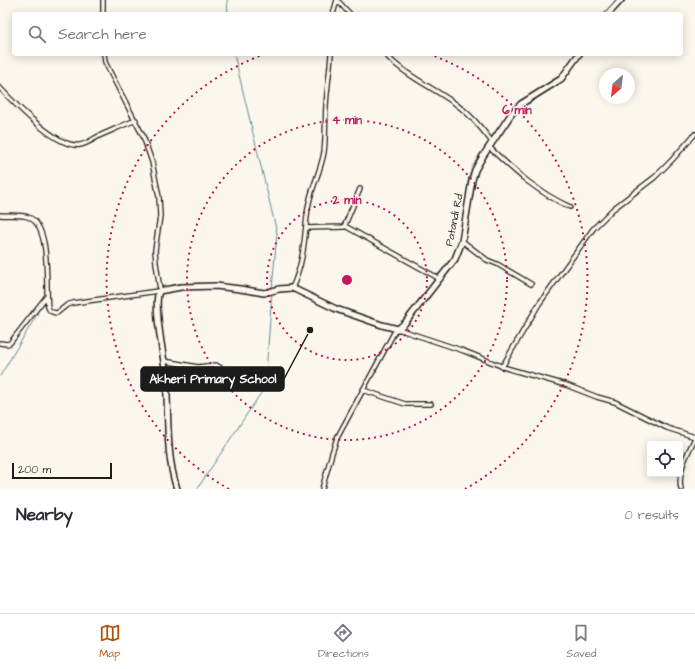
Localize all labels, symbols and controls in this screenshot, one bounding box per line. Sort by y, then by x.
search box [12,12,683,56]
icon: search [26,23,48,45]
text: Search here [58,24,147,45]
north arrow [599,68,635,104]
text: 6 min [502,102,532,119]
text: 4 min [332,112,362,129]
text: 2 min [332,192,361,209]
street label: Patandi Rd [442,192,467,248]
centre of rings [340,273,354,287]
callout: Akheri Primary School [141,367,284,391]
text: Akheri Primary School [150,371,277,389]
map controls [647,441,683,477]
button: locate [647,441,683,477]
scale bar [12,461,112,480]
text: 200 m [18,462,51,477]
text: Nearby [16,503,73,527]
text: 0 results [624,506,679,524]
tab: Map [99,622,121,661]
tab: Directions [318,622,369,661]
tab: Saved [566,622,596,661]

